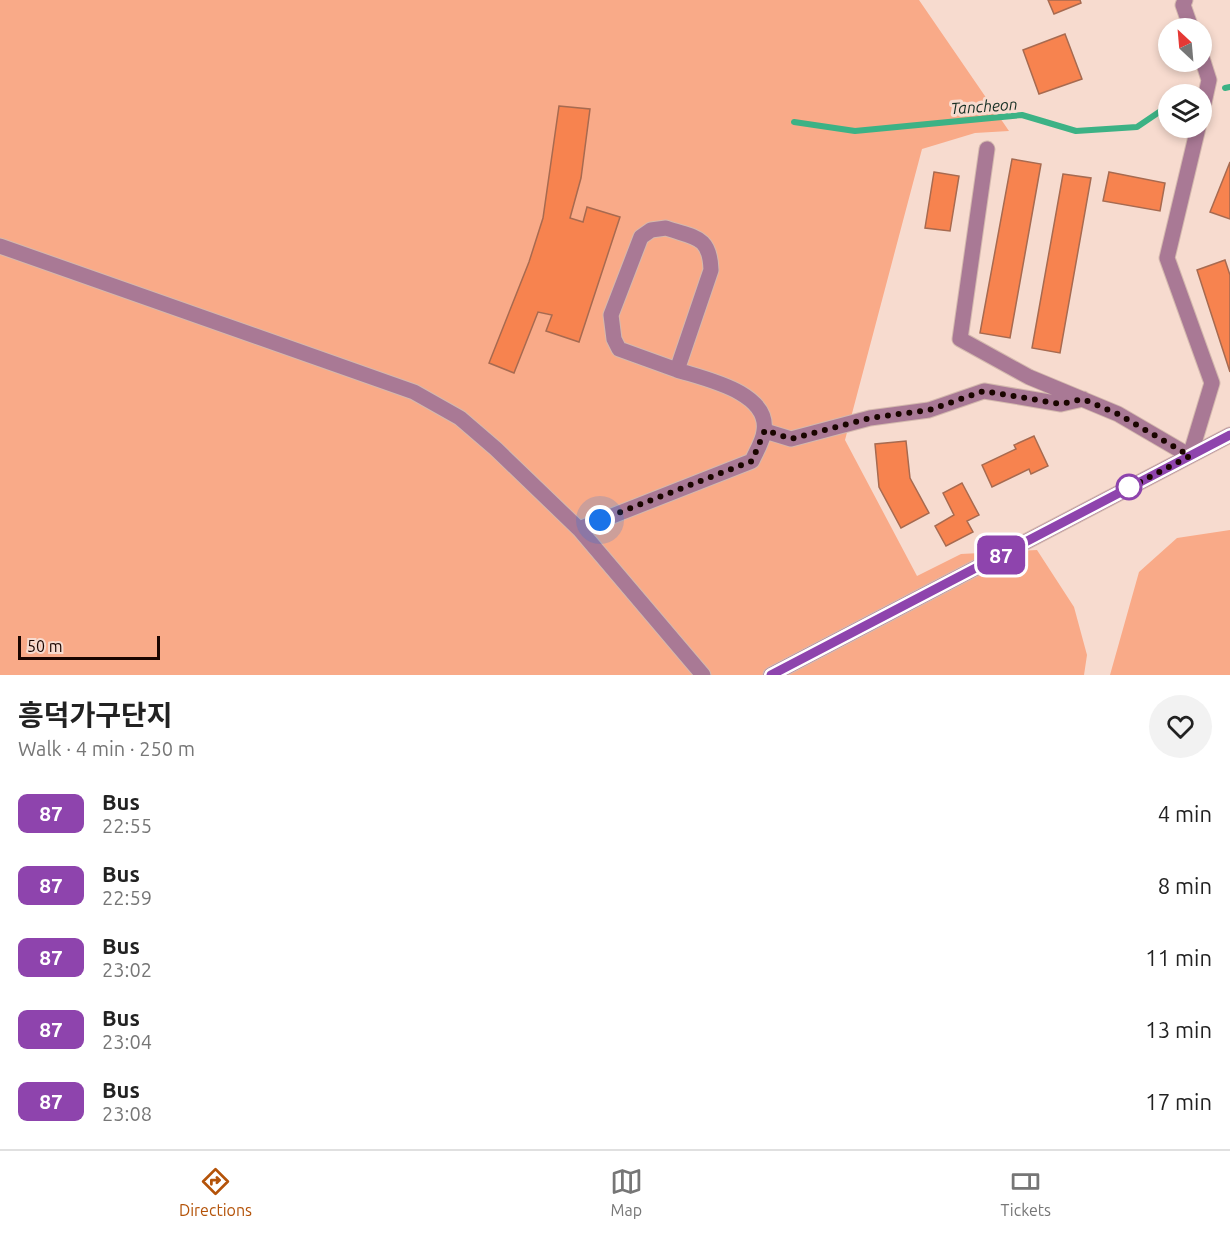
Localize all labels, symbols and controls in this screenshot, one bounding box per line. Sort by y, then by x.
north arrow [1158,18,1212,72]
map controls [1158,18,1212,138]
button: layers [1158,84,1212,138]
water label: Tancheon [950,95,1018,117]
unlabelled marker [1116,474,1142,500]
your location [585,505,615,535]
line badge: 87 [974,536,1028,574]
text: 87 [989,543,1013,567]
scale bar [18,633,160,660]
text: 50 m [27,637,63,655]
button: heart [1149,695,1212,758]
text: 흥덕가구단지 [18,699,173,730]
text: Walk · 4 min · 250 m [18,737,195,760]
text: Bus [102,789,140,814]
text: 87 [39,801,63,825]
text: 4 min [1158,801,1212,826]
text: 22:55 [102,814,152,837]
text: Bus [102,861,140,886]
text: 87 [39,873,63,897]
text: 8 min [1158,873,1212,898]
text: 22:59 [102,886,152,909]
text: Bus [102,933,140,958]
text: 87 [39,945,63,969]
text: 11 min [1145,945,1212,970]
text: 23:02 [102,958,152,981]
text: Bus [102,1005,140,1030]
text: 87 [39,1017,63,1041]
text: 13 min [1145,1017,1212,1042]
text: 23:04 [102,1030,152,1053]
text: Bus [102,1077,140,1102]
text: 87 [39,1089,63,1113]
text: 17 min [1145,1089,1212,1114]
text: 23:08 [102,1102,152,1125]
tab: Directions [179,1165,252,1219]
tab: Map [610,1165,643,1219]
tab: Tickets [1001,1165,1051,1219]

